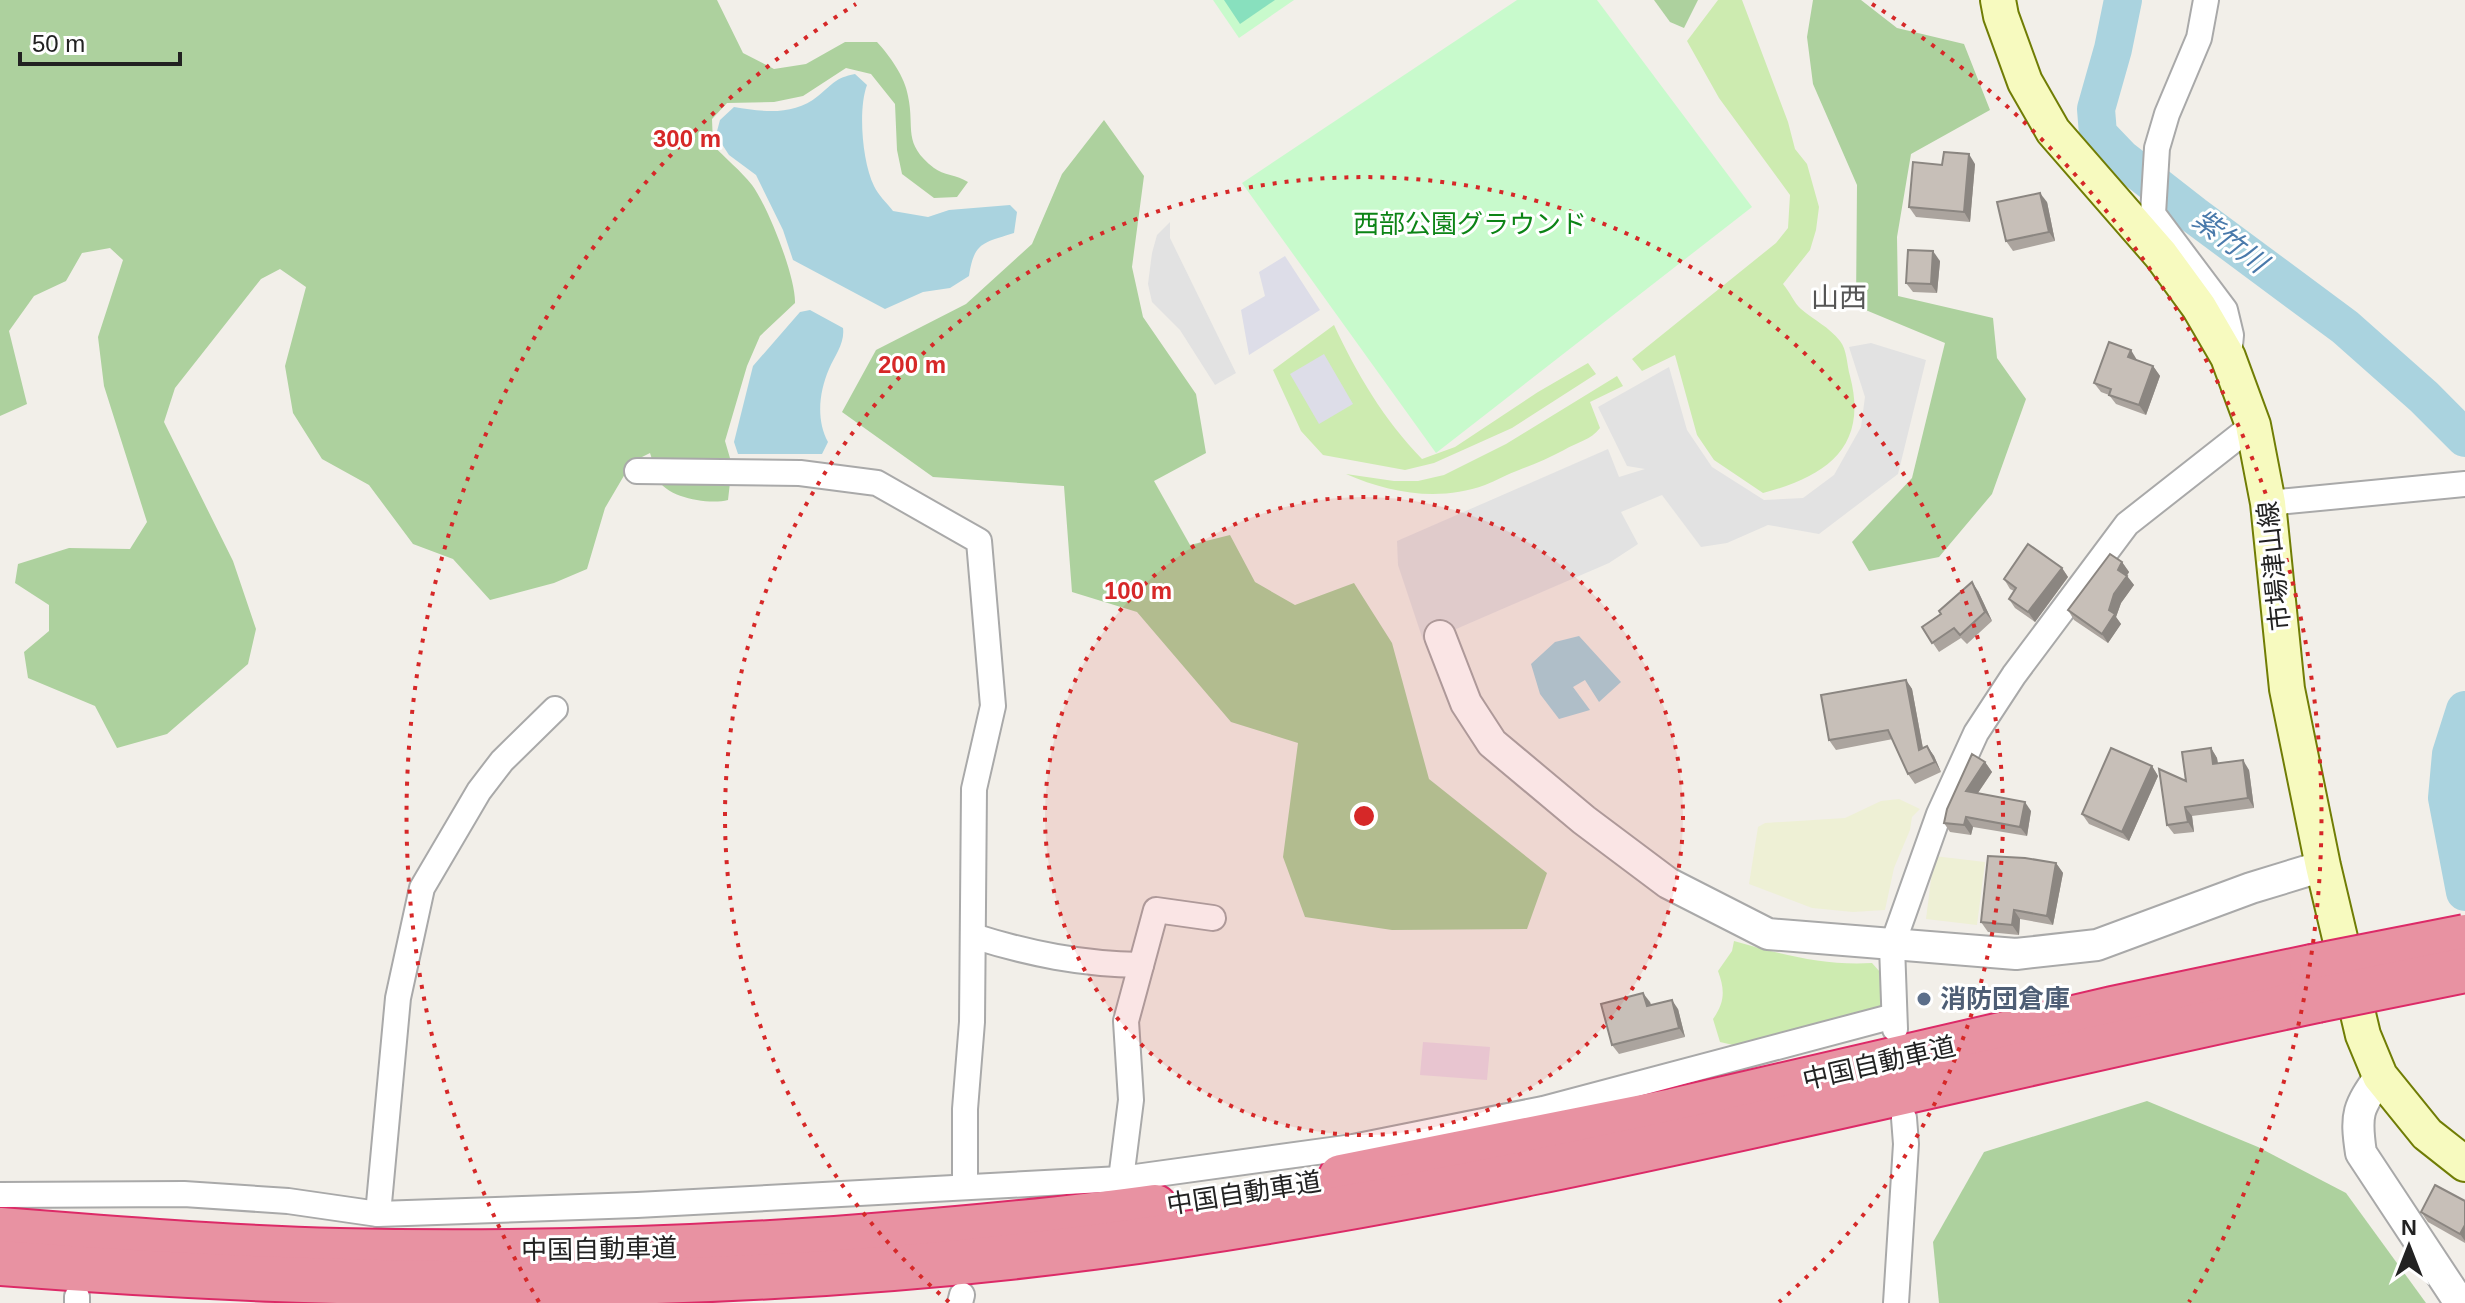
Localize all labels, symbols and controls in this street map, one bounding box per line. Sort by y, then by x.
scale bar [20,16,180,66]
text: 50 m [32,30,85,57]
text: 300 m [653,125,721,152]
water label: 紫竹川 [2187,203,2275,280]
park label: 西部公園グラウンド [1353,209,1587,239]
district label: 山西 [1811,282,1867,313]
text: 200 m [878,351,946,378]
street label: 市場津山線 [2252,500,2296,632]
text: 100 m [1104,577,1172,604]
centre of rings [1350,802,1378,830]
place label: 消防団倉庫 [1940,984,2070,1014]
marker: 消防団倉庫 [1915,990,1933,1008]
street label: 中国自動車道 [1800,1031,1958,1095]
street label: 中国自動車道 [1165,1166,1323,1220]
north arrow [2369,1207,2449,1287]
text: N [2401,1215,2417,1240]
street label: 中国自動車道 [521,1233,677,1265]

